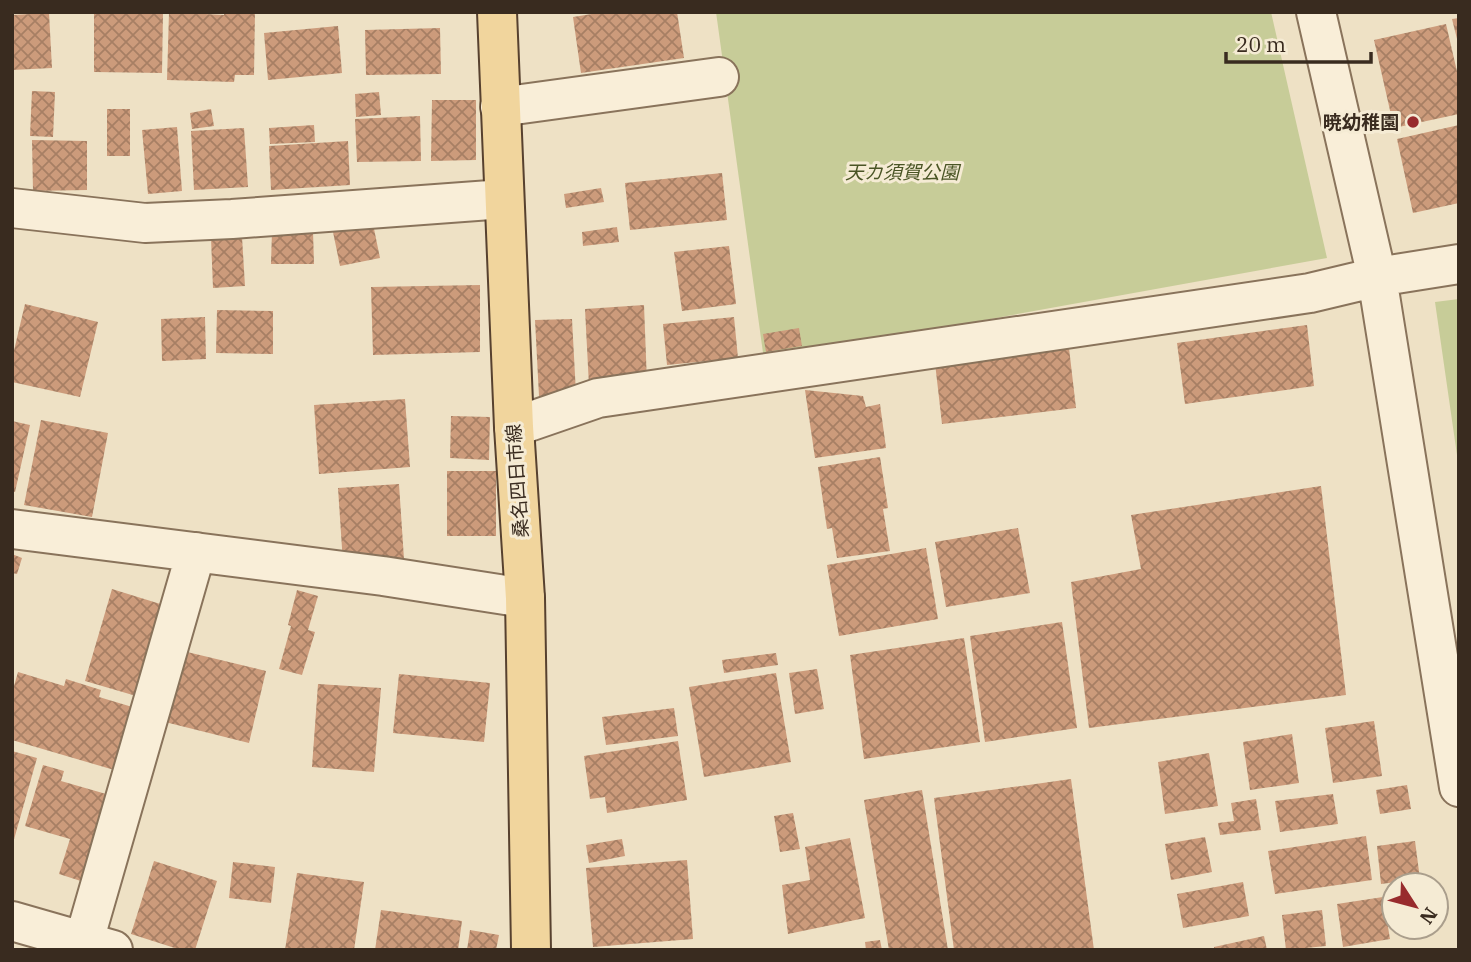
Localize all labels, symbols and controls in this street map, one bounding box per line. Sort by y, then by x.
scale bar [1226,21,1371,65]
text: 20 m [1236,30,1286,58]
place label: 暁幼稚園 [1323,110,1399,134]
marker: 暁幼稚園 [1405,114,1421,130]
park label: 天カ須賀公園 [845,160,962,184]
street label: 桑名四日市線 [501,423,533,539]
north arrow [1380,871,1450,941]
text: N [1415,903,1443,929]

